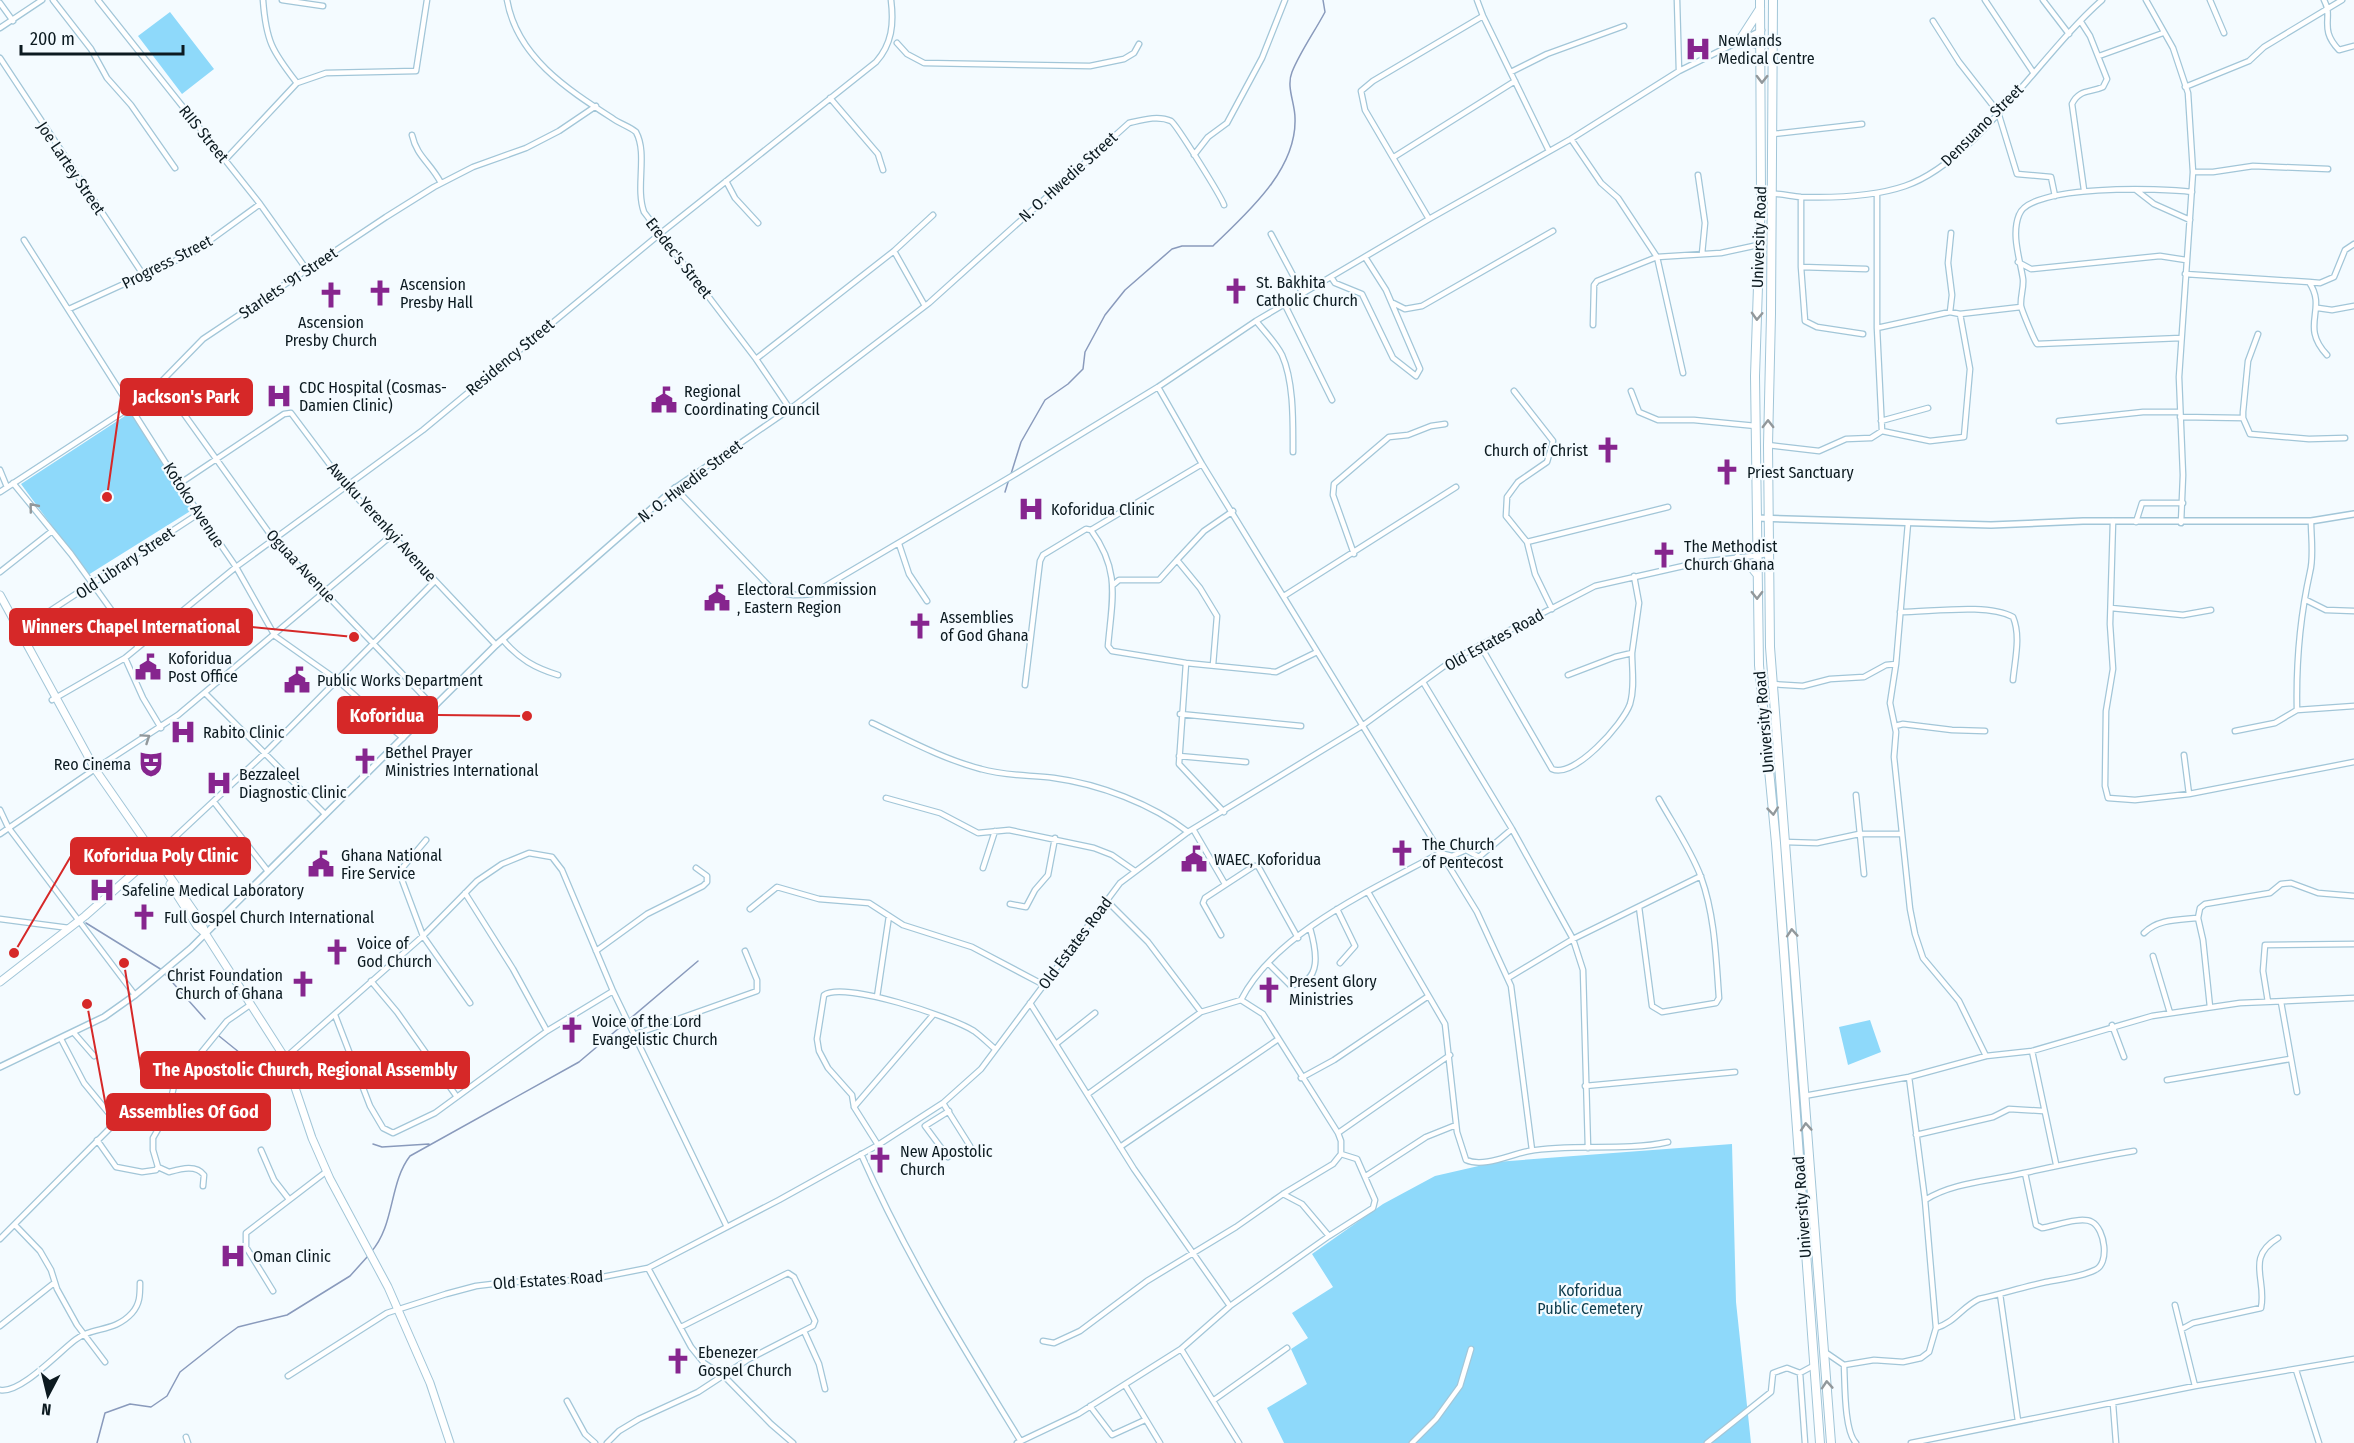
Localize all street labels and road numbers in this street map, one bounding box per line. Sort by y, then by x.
street label: Densuano Street [1937,79,2028,170]
street label: RIIS Street [175,102,233,167]
street label: Joe Lartey Street [33,118,109,219]
street label: N. O. Hwedie Street [1015,127,1122,226]
street label: University Road [1748,186,1770,288]
street label: Eredec's Street [642,214,717,303]
street label: Progress Street [119,231,216,293]
street label: Starlets '91 Street [235,243,341,323]
street label: Residency Street [462,314,559,399]
street label: N. O. Hwedie Street [634,435,746,526]
street label: Kotoko Avenue [159,459,229,551]
street label: Awuku Yerenkyi Avenue [324,459,441,585]
street label: Old Library Street [72,523,179,603]
street label: Oguaa Avenue [262,525,340,607]
street label: Old Estates Road [1441,605,1547,675]
street label: University Road [1750,670,1778,774]
street label: Old Estates Road [1034,893,1116,993]
street label: University Road [1789,1155,1815,1259]
street label: Old Estates Road [492,1267,604,1293]

